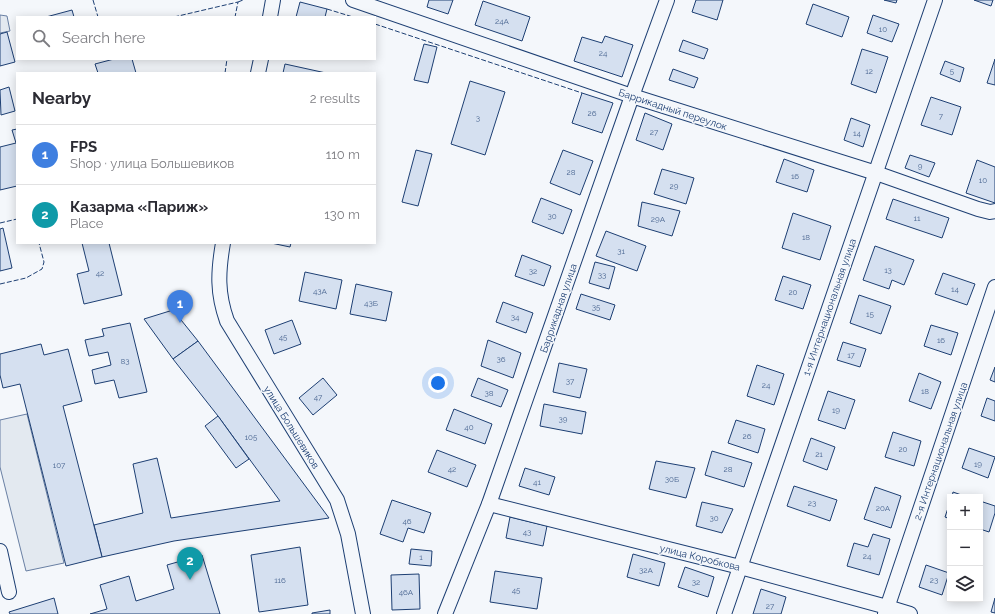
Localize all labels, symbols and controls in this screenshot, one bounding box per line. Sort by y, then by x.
search box [16,16,376,60]
house number: 24А [495,16,510,26]
house number: 10 [879,24,887,34]
icon: search [30,27,52,49]
text: Search here [62,29,145,47]
house number: 24 [599,48,608,58]
house number: 12 [865,66,873,76]
house number: 5 [950,66,955,76]
street label: Баррикадный переулок [617,87,729,132]
text: Nearby [32,88,91,108]
text: 2 results [310,91,360,106]
house number: 26 [588,108,597,118]
house number: 7 [939,111,944,121]
house number: 3 [476,113,480,123]
house number: 27 [650,127,659,137]
house number: 14 [853,128,862,138]
text: FPS [70,138,97,156]
text: 1 [42,147,48,162]
text: 110 m [326,147,360,162]
text: Shop · улица Большевиков [70,156,234,171]
house number: 9 [918,161,923,171]
house number: 28 [567,167,576,177]
house number: 16 [791,171,799,181]
house number: 10 [979,175,987,185]
house number: 29 [670,181,679,191]
text: Казарма «Париж» [70,198,208,216]
text: 2 [41,207,49,222]
text: 130 m [324,207,360,222]
house number: 30 [547,211,557,221]
house number: 11 [914,213,921,223]
house number: 29А [651,214,666,224]
text: Place [70,216,103,231]
house number: 18 [802,232,810,242]
street label: 1-я Интернациональная улица [801,237,858,377]
house number: 31 [617,246,625,256]
street label: Баррикадная улица [538,262,579,354]
house number: 13 [884,265,892,275]
house number: 32 [529,266,537,276]
house number: 42 [96,268,104,278]
house number: 33 [598,270,606,280]
house number: 14 [951,284,960,294]
house number: 43А [313,286,328,296]
house number: 20 [788,287,798,297]
pin: 1 [167,290,193,323]
house number: 43Б [364,298,378,308]
house number: 35 [592,302,601,312]
house number: 15 [866,309,875,319]
house number: 34 [511,312,520,322]
house number: 45 [279,332,288,342]
house number: 16 [937,335,945,345]
house number: 17 [847,350,856,360]
house number: 36 [496,354,506,364]
house number: 83 [120,356,130,366]
your location [428,373,448,393]
house number: 37 [566,376,575,386]
house number: 24 [762,380,771,390]
street label: 2-я Интернациональная улица [912,381,969,522]
street label: улица Большевиков [262,384,321,471]
house number: 18 [921,386,929,396]
house number: 38 [484,388,494,398]
house number: 47 [314,392,323,402]
house number: 19 [832,405,840,415]
house number: 39 [559,414,568,424]
house number: 40 [464,422,474,432]
house number: 26 [743,431,752,441]
house number: 105 [245,432,258,442]
house number: 20 [898,444,908,454]
house number: 21 [815,449,823,459]
house number: 19 [974,459,982,469]
house number: 107 [53,460,66,470]
house number: 42 [448,464,456,474]
house number: 28 [724,464,733,474]
house number: 30Б [665,474,679,484]
house number: 41 [533,477,541,487]
map controls [947,494,983,602]
button: + [947,494,983,530]
house number: 23 [808,498,816,508]
house number: 20А [876,503,891,513]
house number: 30 [709,513,719,523]
house number: 46 [402,516,412,526]
house number: 43 [523,527,531,537]
button: − [947,530,983,566]
street label: улица Коробкова [658,542,741,573]
pin: 2 [177,547,203,580]
house number: 24 [863,551,872,561]
house number: 1 [419,552,423,562]
house number: 32А [639,565,654,575]
button: layers [947,566,983,602]
house number: 116 [274,575,286,585]
house number: 23 [930,575,938,585]
house number: 32 [692,577,700,587]
house number: 45 [512,585,521,595]
house number: 46А [399,587,414,597]
house number: 27 [766,601,775,611]

